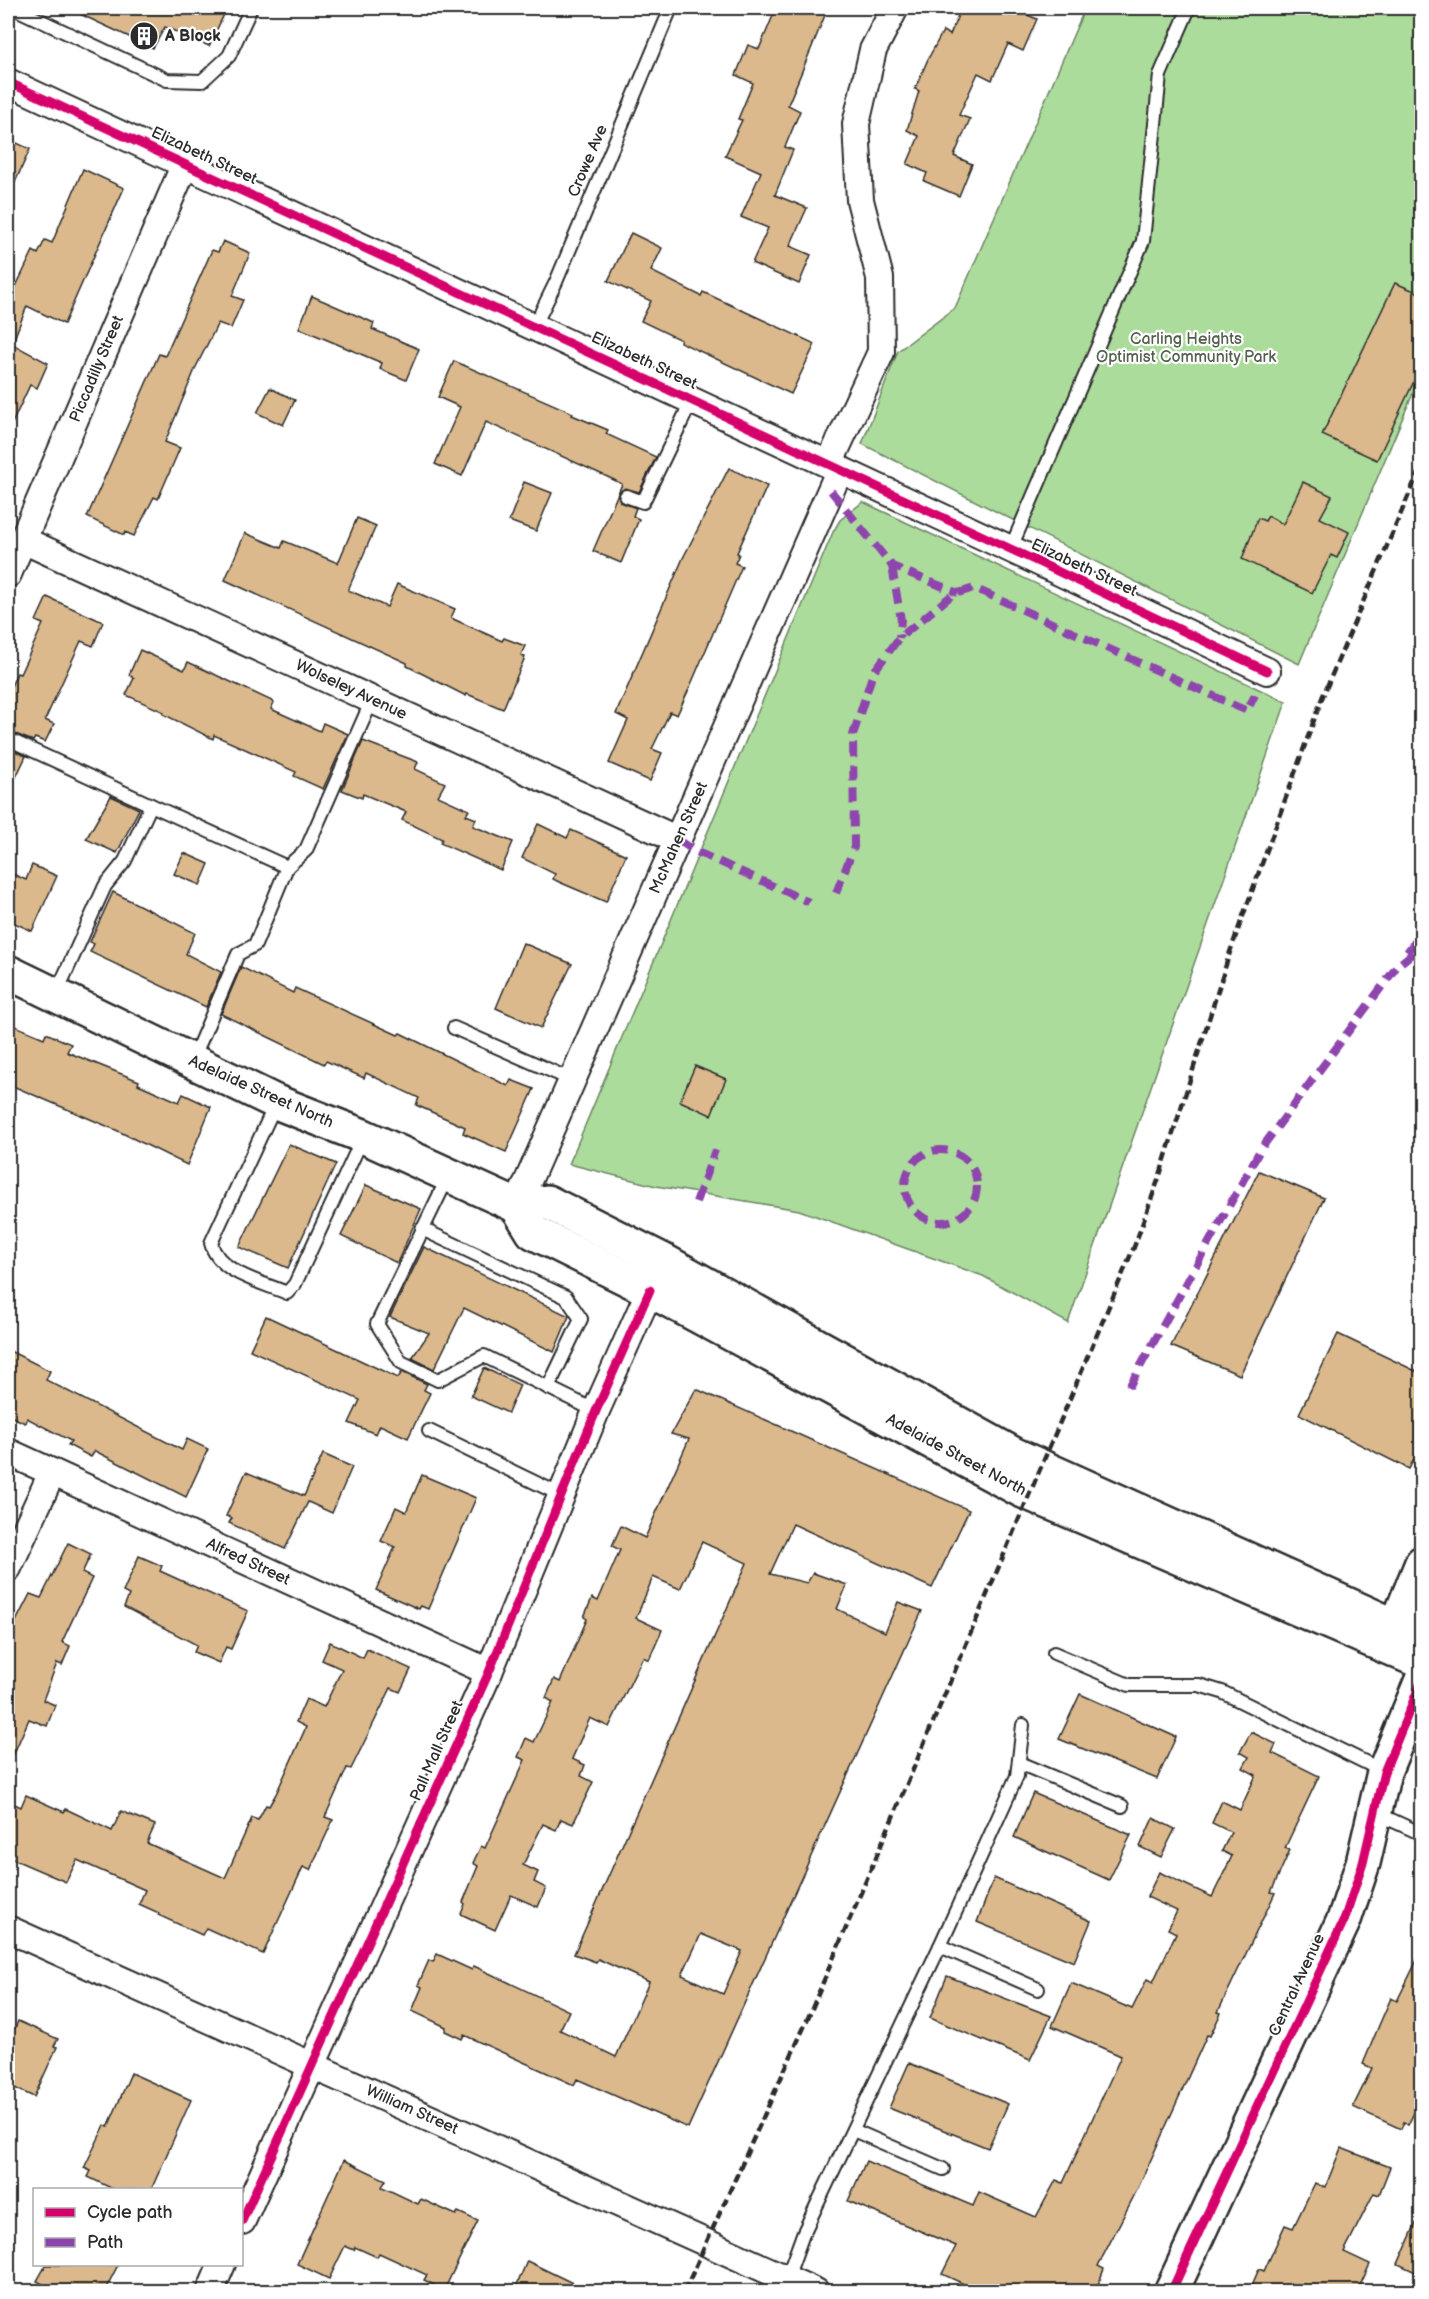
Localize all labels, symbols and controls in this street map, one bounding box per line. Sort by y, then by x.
building icon: A Block [128,20,160,52]
place label: A Block [164,27,221,46]
street label: Crowe Ave [564,122,612,200]
street label: Elizabeth Street [148,123,260,189]
street label: Piccadilly Street [66,313,128,425]
street label: Elizabeth Street [588,328,700,394]
park label: Carling Heights Optimist Community Park [1096,330,1276,367]
street label: Elizabeth Street [1028,535,1140,601]
street label: Wolseley Avenue [292,656,410,724]
street label: McMahen Street [646,779,712,897]
street label: Adelaide Street North [186,1052,336,1132]
street label: Adelaide Street North [883,1410,1030,1500]
street label: Alfred Street [203,1534,293,1590]
street label: Pall Mall Street [406,1698,468,1804]
street label: Central Avenue [1265,1930,1329,2039]
street label: William Street [363,2081,461,2139]
legend [33,2188,243,2266]
text: Cycle path [87,2202,173,2223]
text: Path [87,2232,123,2253]

